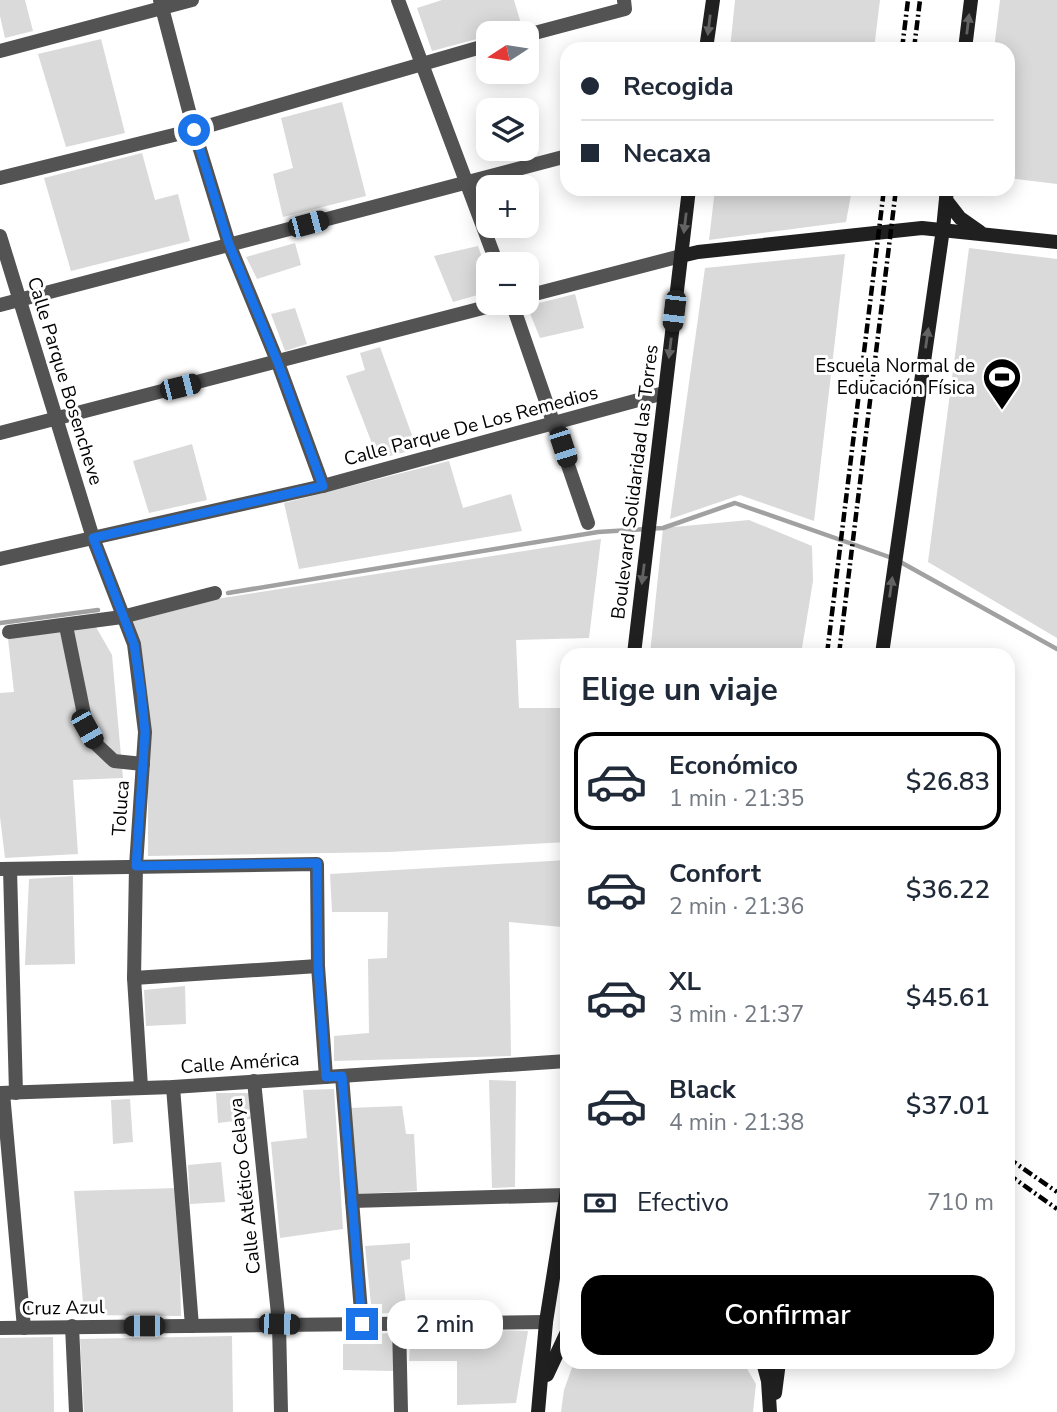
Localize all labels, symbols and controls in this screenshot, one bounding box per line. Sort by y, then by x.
one-way arrow [963,13,974,35]
one-way arrow [704,14,715,36]
north arrow [476,21,539,84]
map controls [476,21,539,315]
text: Recogida [623,69,734,104]
button: layers [476,98,539,161]
route start [178,114,210,146]
text: Necaxa [623,136,711,171]
button: + [476,175,539,238]
car [285,208,332,240]
one-way arrow [679,212,690,234]
button: − [476,252,539,315]
street label: Calle Parque Bosencheve [21,274,109,488]
car [662,289,687,333]
one-way arrow [922,326,933,348]
one-way arrow [664,338,675,360]
street label: Boulevard Solidaridad las Torres [605,343,665,621]
place label: Escuela Normal de Educación Física [815,353,975,401]
sports icon: Escuela Normal de Educación Física [981,356,1023,411]
car [158,372,203,402]
street label: Calle Parque De Los Remedios [341,380,601,472]
car [547,424,580,470]
one-way arrow [638,564,649,586]
one-way arrow [885,576,896,598]
text: Elige un viaje [581,668,778,711]
car [68,706,107,752]
text: Económico [669,748,798,783]
icon: car [585,750,648,813]
text: $26.83 [906,764,990,799]
street label: Toluca [106,779,136,837]
text: 1 min · 21:35 [669,783,804,814]
text: Confort [669,856,761,891]
icon: car [585,858,648,921]
text: $36.22 [906,872,990,907]
text: 2 min · 21:36 [669,891,804,922]
text: XL [669,964,701,999]
icon: car [585,966,648,1029]
text: $45.61 [906,980,990,1015]
text: 3 min · 21:37 [669,999,804,1030]
street label: Calle América [180,1046,300,1080]
text: Black [669,1072,736,1107]
icon: car [585,1074,648,1137]
text: $37.01 [906,1088,990,1123]
street label: Calle Atlético Celaya [223,1097,267,1275]
text: 4 min · 21:38 [669,1107,804,1138]
icon: cash [581,1184,619,1222]
text: Efectivo [637,1185,729,1220]
text: 710 m [927,1187,994,1218]
button: Confirmar [581,1275,994,1355]
street label: Cruz Azul [21,1294,105,1322]
callout: 2 min [386,1300,502,1348]
route end [346,1308,378,1340]
text: 2 min [416,1309,474,1340]
car [258,1313,301,1335]
car [124,1316,166,1337]

